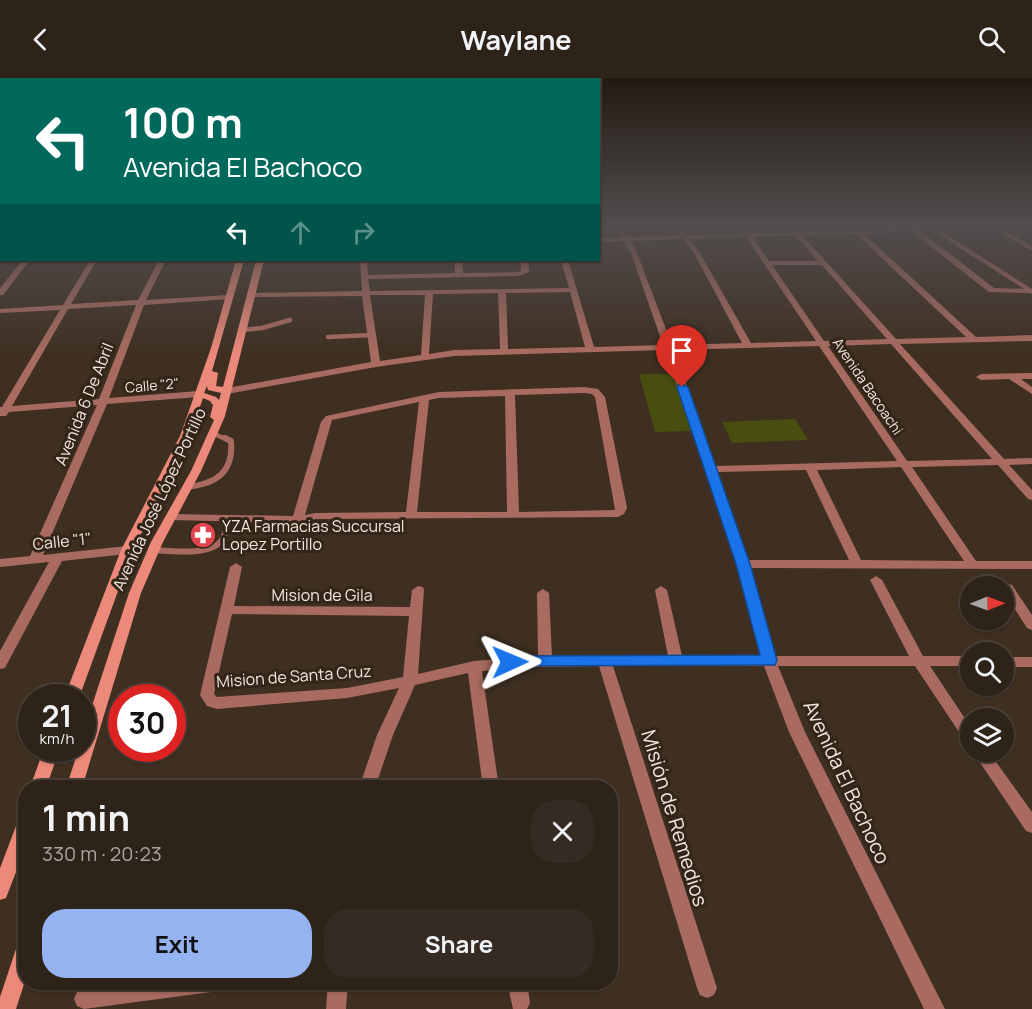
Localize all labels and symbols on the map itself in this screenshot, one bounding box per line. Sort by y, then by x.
pin [656,325,707,387]
street label: Avenida Bacoachi [829,334,907,438]
street label: Avenida 6 De Abril [49,339,119,469]
street label: Calle "2" [124,373,180,397]
street label: Avenida José López Portillo [107,404,211,594]
place label: YZA Farmacias Succursal Lopez Portillo [222,515,405,555]
pharmacy icon: YZA Farmacias Succursal Lopez Portillo [188,520,218,550]
street label: Calle "1" [31,527,93,555]
north arrow [960,576,1014,630]
street label: Mision de Gila [271,584,373,606]
position arrow [478,630,542,694]
street label: Mision de Santa Cruz [216,660,372,692]
speed limit sign: 30 [108,684,186,762]
street label: Avenida El Bachoco [797,696,897,868]
street label: Misión de Remedios [635,726,715,910]

